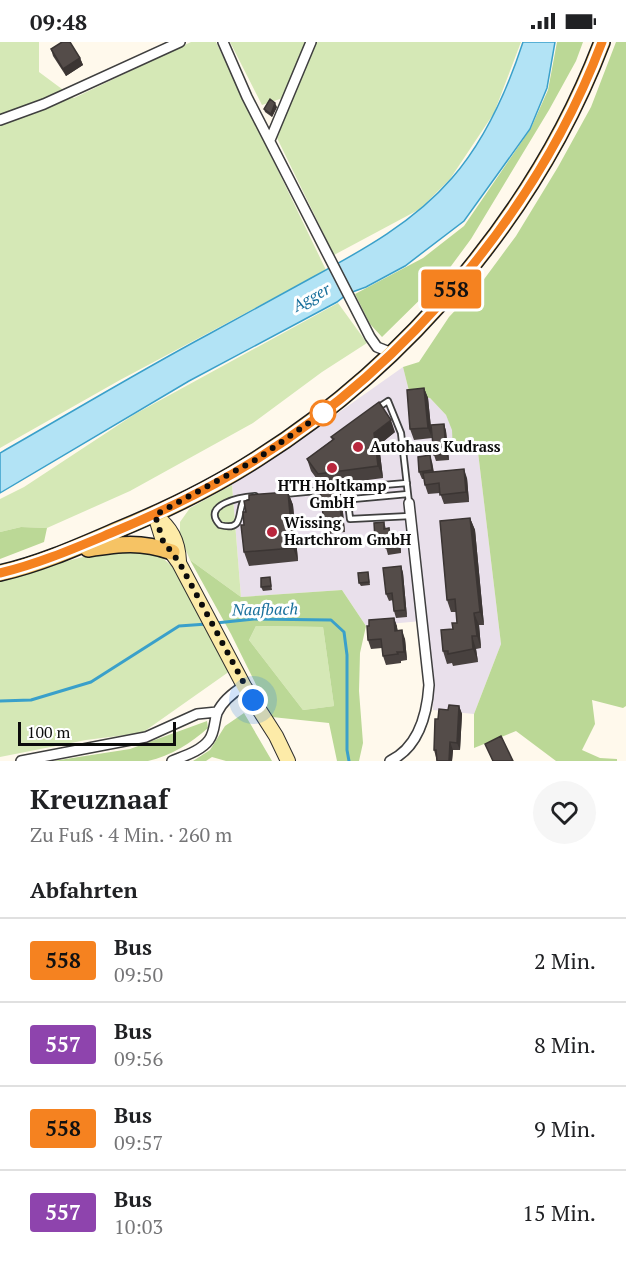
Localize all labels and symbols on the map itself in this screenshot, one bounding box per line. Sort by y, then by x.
line badge: 558 [416,270,486,308]
water label: Agger [287,277,334,317]
unlabelled marker [310,400,336,426]
place label: Autohaus Kudrass [370,436,501,456]
marker: Autohaus Kudrass [351,440,365,454]
marker: HTH Holtkamp GmbH [325,461,339,475]
place label: HTH Holtkamp GmbH [278,475,386,512]
place label: Wissing Hartchrom GmbH [284,512,412,549]
marker: Wissing Hartchrom GmbH [265,525,279,539]
water label: Naafbach [231,597,298,621]
your location [238,685,268,715]
scale bar [18,719,176,746]

